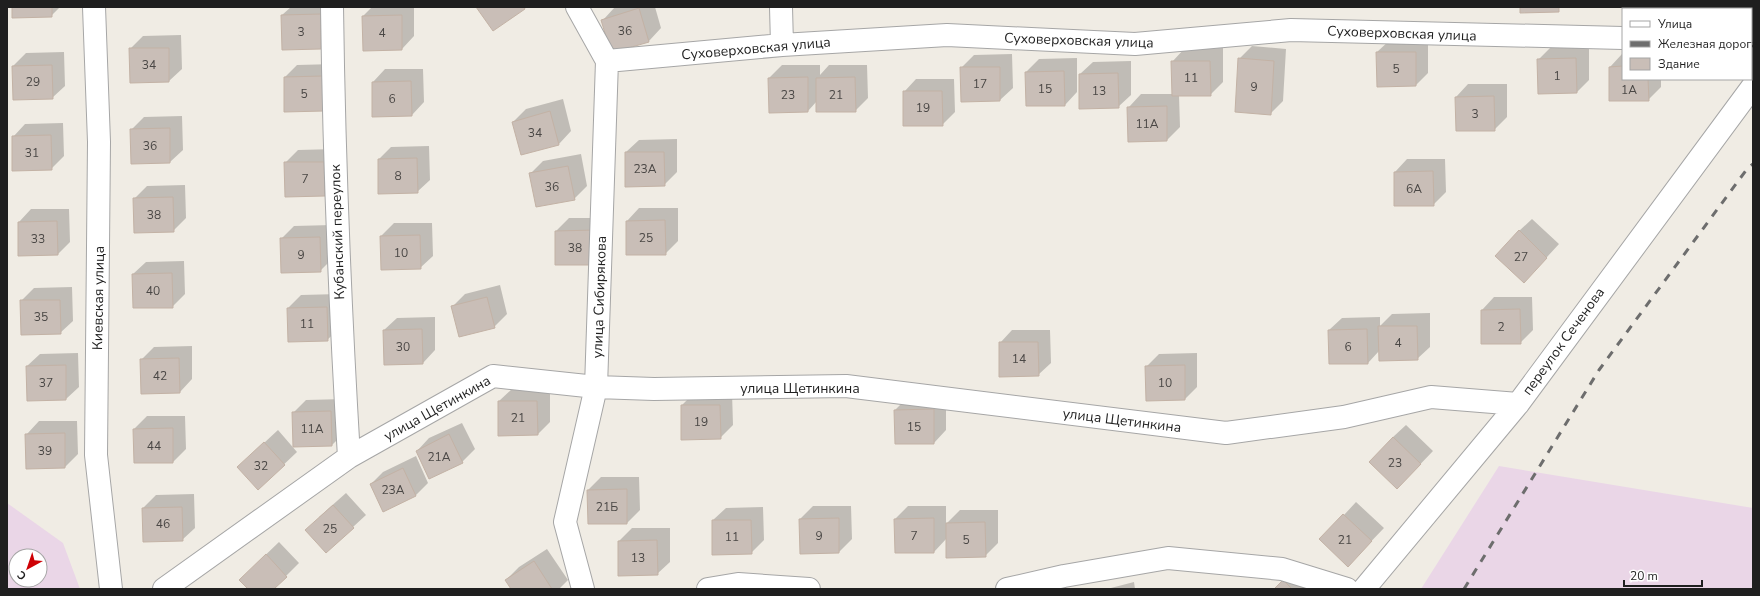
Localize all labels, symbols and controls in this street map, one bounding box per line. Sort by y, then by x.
legend [1622,8,1752,80]
text: Улица [1657,16,1692,32]
street label: Суховерховская улица [1327,21,1477,46]
house number: 36 [618,23,632,39]
house number: 3 [297,24,305,40]
house number: 4 [378,25,386,41]
street label: Суховерховская улица [1004,28,1154,53]
street label: Суховерховская улица [681,33,831,64]
text: Железная дорога [1658,36,1758,52]
text: Здание [1658,56,1700,72]
house number: 34 [142,57,156,73]
house number: 5 [1392,61,1400,77]
house number: 1 [1553,68,1561,84]
house number: 11 [1184,70,1198,86]
house number: 29 [26,74,40,90]
house number: 17 [973,76,987,92]
house number: 9 [1250,79,1258,95]
house number: 15 [1038,81,1052,97]
house number: 1А [1621,82,1637,98]
house number: 13 [1092,83,1106,99]
house number: 5 [300,86,308,102]
house number: 23 [781,87,795,103]
house number: 21 [829,87,843,103]
house number: 6 [388,91,396,107]
house number: 19 [916,100,930,116]
house number: 3 [1471,106,1479,122]
house number: 11А [1135,116,1159,132]
house number: 34 [528,125,542,141]
house number: 36 [143,138,157,154]
house number: 31 [25,145,39,161]
house number: 23А [633,161,657,177]
street label: Кубанский переулок [326,163,349,300]
house number: 8 [394,168,402,184]
house number: 7 [301,171,309,187]
house number: 36 [545,179,559,195]
house number: 6А [1406,181,1422,197]
house number: 38 [147,207,161,223]
house number: 25 [639,230,653,246]
house number: 33 [31,231,45,247]
street label: улица Сибирякова [588,235,611,359]
house number: 38 [568,240,582,256]
house number: 10 [394,245,408,261]
street label: Киевская улица [88,246,109,350]
house number: 9 [297,247,305,263]
house number: 27 [1514,249,1528,265]
house number: 40 [146,283,160,299]
street label: переулок Сеченова [1518,284,1609,399]
house number: 35 [34,309,48,325]
house number: 11 [300,316,314,332]
house number: 2 [1497,319,1505,335]
house number: 4 [1394,335,1402,351]
house number: 30 [396,339,410,355]
house number: 6 [1344,339,1352,355]
house number: 14 [1012,351,1026,367]
house number: 42 [153,368,167,384]
street label: улица Щетинкина [380,371,494,446]
house number: 37 [39,375,53,391]
house number: 10 [1158,375,1172,391]
street label: улица Щетинкина [740,379,860,398]
street label: улица Щетинкина [1062,404,1182,437]
house number: 21 [511,410,525,426]
house number: 19 [694,414,708,430]
house number: 15 [907,419,921,435]
house number: 11А [300,421,324,437]
house number: 44 [147,438,161,454]
house number: 39 [38,443,52,459]
house number: 21А [427,449,451,465]
house number: 23 [1388,455,1402,471]
house number: 32 [254,458,268,474]
house number: 23А [381,482,405,498]
house number: 21Б [596,499,618,515]
house number: 46 [156,516,170,532]
house number: 25 [323,521,337,537]
house number: 9 [815,528,823,544]
house number: 7 [910,528,918,544]
house number: 11 [725,529,739,545]
house number: 5 [962,532,970,548]
house number: 21 [1338,532,1352,548]
north arrow [8,548,48,588]
house number: 13 [631,550,645,566]
scale bar [1624,562,1702,588]
text: С [14,567,30,583]
text: 20 m [1630,568,1658,584]

